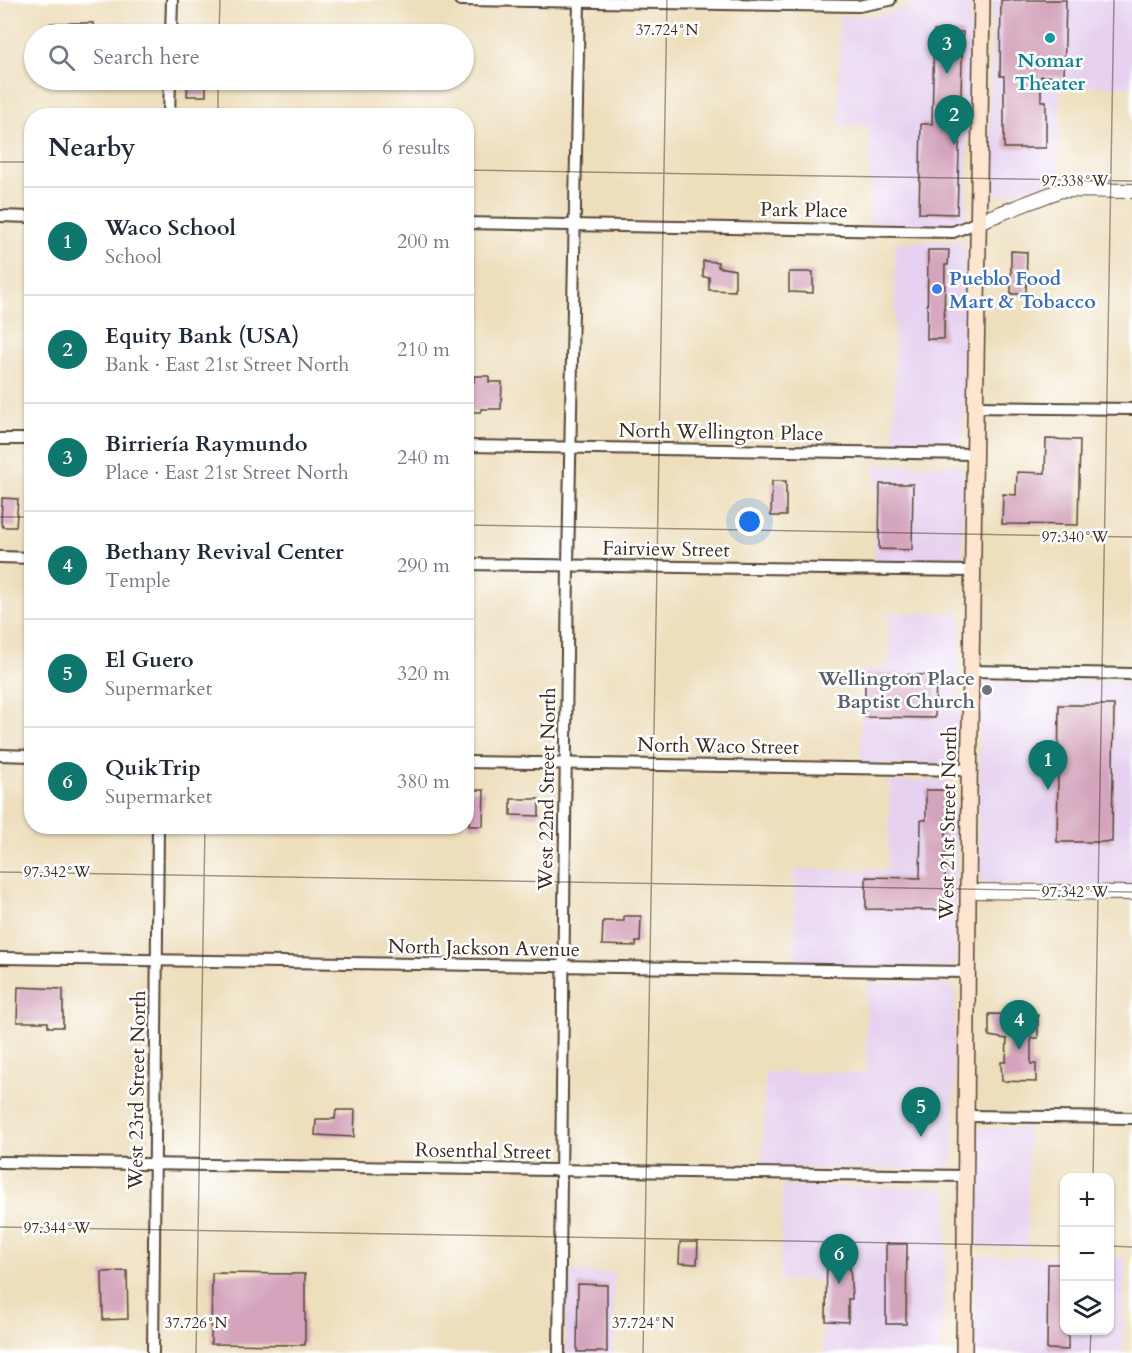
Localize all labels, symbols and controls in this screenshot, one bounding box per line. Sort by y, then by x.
text: 37.724°N [636,20,699,40]
search box [24,24,474,90]
pin: 3 [928,25,966,74]
marker: Nomar Theater [1043,31,1057,45]
icon: search [45,41,78,74]
text: Search here [93,42,200,72]
place label: Nomar Theater [1015,47,1086,97]
pin: 2 [934,96,974,145]
text: Nearby [48,130,136,165]
text: 6 results [382,134,450,161]
text: 97.338°W [1042,171,1109,191]
street label: Park Place [760,196,848,224]
text: Waco School [105,213,236,243]
text: 1 [62,228,73,255]
text: 200 m [397,228,450,255]
text: School [105,243,162,270]
place label: Pueblo Food Mart & Tobacco [949,265,1096,315]
marker: Pueblo Food Mart & Tobacco [930,282,944,296]
text: Equity Bank (USA) [105,321,299,351]
text: 2 [62,336,73,363]
text: 210 m [397,336,450,363]
text: Bank · East 21st Street North [105,351,349,378]
street label: North Wellington Place [618,417,824,447]
text: Birriería Raymundo [105,429,308,459]
text: 3 [62,444,73,471]
text: 240 m [397,444,450,471]
text: Place · East 21st Street North [105,459,349,486]
your location [735,507,764,536]
text: 97.340°W [1042,527,1109,547]
street label: Fairview Street [602,534,731,564]
text: Bethany Revival Center [105,537,344,567]
text: 4 [62,552,73,579]
text: 290 m [397,552,450,579]
text: Temple [105,567,170,594]
text: El Guero [105,645,194,675]
text: 5 [62,660,73,687]
text: 320 m [397,660,450,687]
place label: Wellington Place Baptist Church [817,665,976,715]
text: Supermarket [105,675,212,702]
marker: Wellington Place Baptist Church [980,683,994,697]
street label: West 22nd Street North [532,687,562,892]
street label: West 21st Street North [933,726,963,921]
street label: North Waco Street [637,731,800,761]
pin: 1 [1028,740,1068,790]
text: QuikTrip [105,753,201,783]
text: 6 [62,768,73,795]
text: 380 m [397,768,450,795]
text: Supermarket [105,783,212,810]
text: 97.342°W [24,862,91,882]
text: 97.342°W [1042,882,1109,902]
street label: North Jackson Avenue [388,933,580,963]
street label: West 23rd Street North [122,990,152,1191]
pin: 4 [1000,1000,1038,1050]
pin: 5 [902,1088,940,1137]
street label: Rosenthal Street [415,1136,552,1166]
map controls [1060,1173,1114,1335]
button: + [1060,1173,1114,1227]
text: 97.344°W [24,1218,91,1238]
button: − [1060,1227,1114,1281]
pin: 6 [820,1234,858,1284]
button: layers [1060,1281,1114,1335]
text: 37.726°N [165,1313,228,1333]
text: 37.724°N [612,1313,675,1333]

